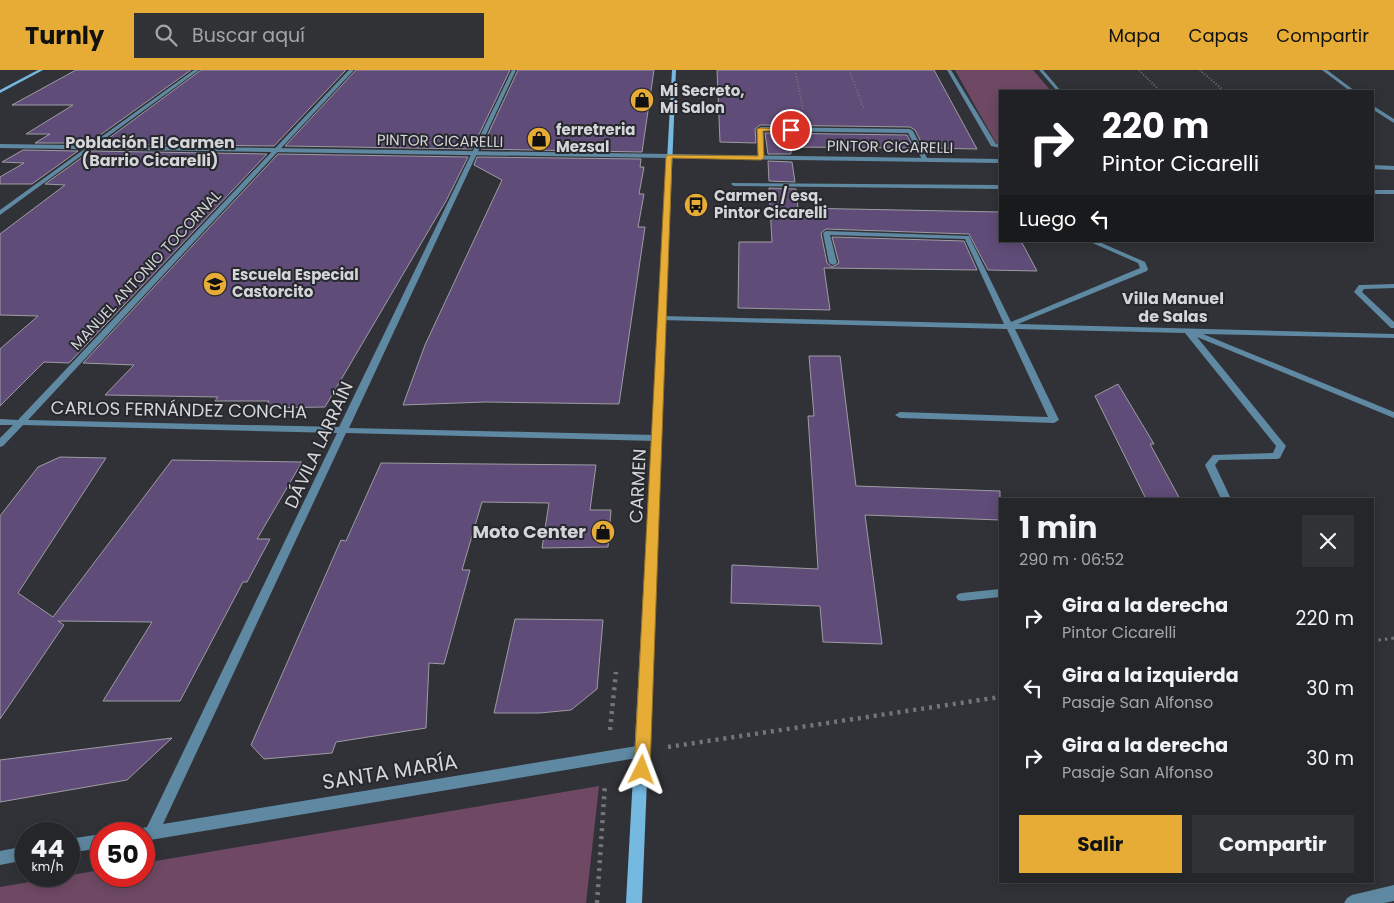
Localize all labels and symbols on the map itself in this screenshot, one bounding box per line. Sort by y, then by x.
place label: Mi Secreto, Mi Salon [660,80,745,118]
shop icon: Mi Secreto, Mi Salon [629,87,655,113]
pin [770,109,812,151]
place label: ferretreria Mezsal [556,119,636,157]
shop icon: ferretreria Mezsal [526,126,552,152]
street label: PINTOR CICARELLI [377,129,503,152]
district label: Población El Carmen (Barrio Cicarelli) [65,131,235,172]
street label: PINTOR CICARELLI [827,135,953,158]
street label: MANUEL ANTONIO TOCORNAL [66,185,226,354]
place label: Carmen / esq. Pintor Cicarelli [714,185,827,223]
bus stop icon: Carmen / esq. Pintor Cicarelli [683,192,709,218]
place label: Escuela Especial Castorcito [232,264,359,302]
school or university icon: Escuela Especial Castorcito [202,271,228,297]
district label: Villa Manuel de Salas [1122,287,1224,328]
street label: DÁVILA LARRAÍN [278,377,359,512]
street label: CARLOS FERNÁNDEZ CONCHA [50,395,308,424]
street label: CARMEN [623,448,652,524]
place label: Moto Center [472,519,586,544]
shop icon: Moto Center [590,519,616,545]
position arrow [615,743,667,795]
street label: SANTA MARÍA [320,746,460,797]
speed limit sign: 50 [90,822,155,887]

